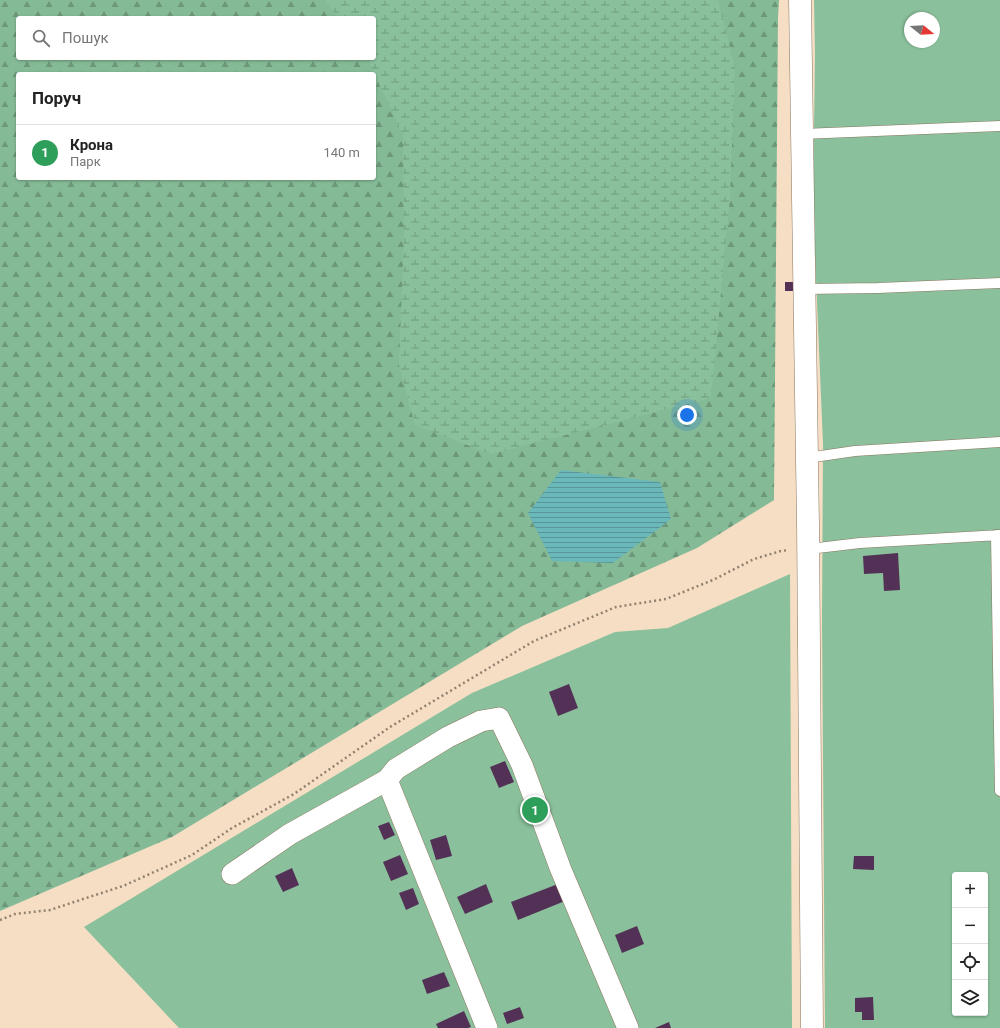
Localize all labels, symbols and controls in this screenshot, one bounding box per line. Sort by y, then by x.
north arrow [904,12,940,48]
search box [16,16,376,60]
icon: search [30,27,52,49]
text: Пошук [62,29,109,47]
text: Поруч [32,88,81,108]
text: Крона [70,136,113,154]
text: 1 [41,145,49,160]
text: 140 m [323,145,360,160]
text: Парк [70,154,101,169]
your location [677,405,697,425]
pin: 1 [522,795,548,825]
map controls [952,872,988,1016]
button: + [952,872,988,908]
button: − [952,908,988,944]
button: locate [952,944,988,980]
button: layers [952,980,988,1016]

